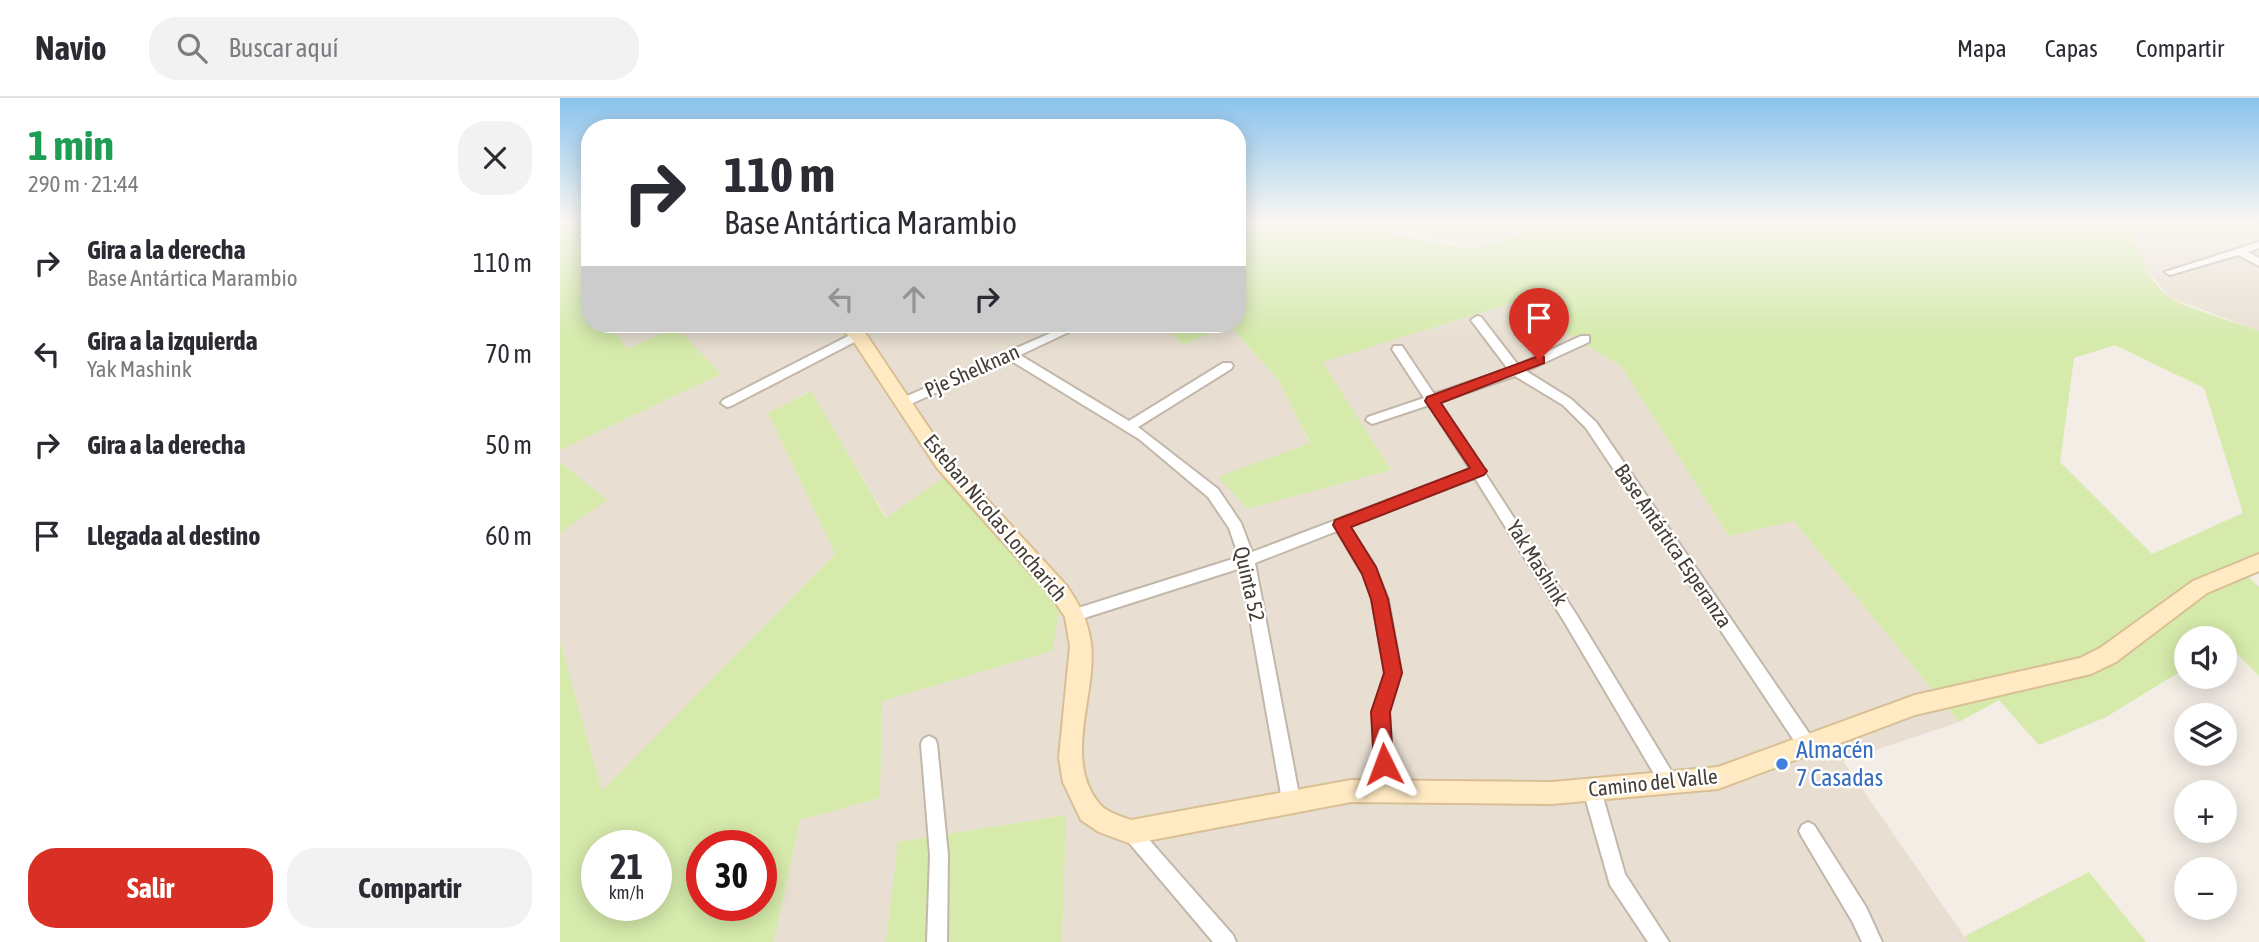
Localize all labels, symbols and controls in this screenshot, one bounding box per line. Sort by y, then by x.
search box [149,17,639,80]
text: Navio [35,29,107,67]
icon: search [173,29,211,67]
text: Buscar aquí [229,33,338,63]
text: Mapa [1957,35,2007,62]
text: Capas [2045,35,2098,62]
text: Compartir [2136,35,2224,62]
text: 1 min [28,121,114,169]
button: close [458,121,532,195]
text: 110 m [724,146,835,202]
icon: right [609,147,700,238]
text: 290 m · 21:44 [28,171,139,197]
text: Base Antártica Marambio [724,204,1017,241]
text: Gira a la derecha [87,235,246,265]
icon: right [28,244,66,282]
text: 110 m [473,248,532,278]
text: Base Antártica Marambio [87,265,298,291]
icon: left [822,280,860,318]
icon: ahead [895,280,933,318]
icon: right [968,280,1006,318]
pin [1509,288,1569,360]
icon: arrive [1520,299,1558,337]
text: Gira a la izquierda [87,326,258,356]
icon: left [28,335,66,373]
text: 70 m [485,339,532,369]
street label: Pje Shelknan [921,339,1023,402]
text: Yak Mashink [87,356,192,382]
icon: right [28,426,66,464]
street label: Esteban Nicolas Loncharich [919,429,1072,605]
text: Gira a la derecha [87,430,246,460]
text: 50 m [485,430,532,460]
street label: Base Antártica Esperanza [1610,459,1737,632]
street label: Yak Mashink [1502,516,1573,609]
icon: arrive [28,517,66,555]
text: Llegada al destino [87,521,260,551]
text: 60 m [485,521,532,551]
street label: Quinta 52 [1230,544,1270,623]
map controls [2174,626,2237,920]
button: sound [2174,626,2237,689]
button: layers [2174,703,2237,766]
position arrow [1347,727,1421,801]
place label: Almacén 7 Casadas [1796,736,1883,791]
marker: Almacén 7 Casadas [1774,756,1790,772]
street label: Camino del Valle [1587,763,1719,801]
button: + [2174,780,2237,843]
speed limit sign: 30 [686,830,777,921]
text: 21 [610,846,643,886]
button: Salir [28,848,273,928]
button: Compartir [287,848,532,928]
button: − [2174,857,2237,920]
text: km/h [609,882,644,903]

